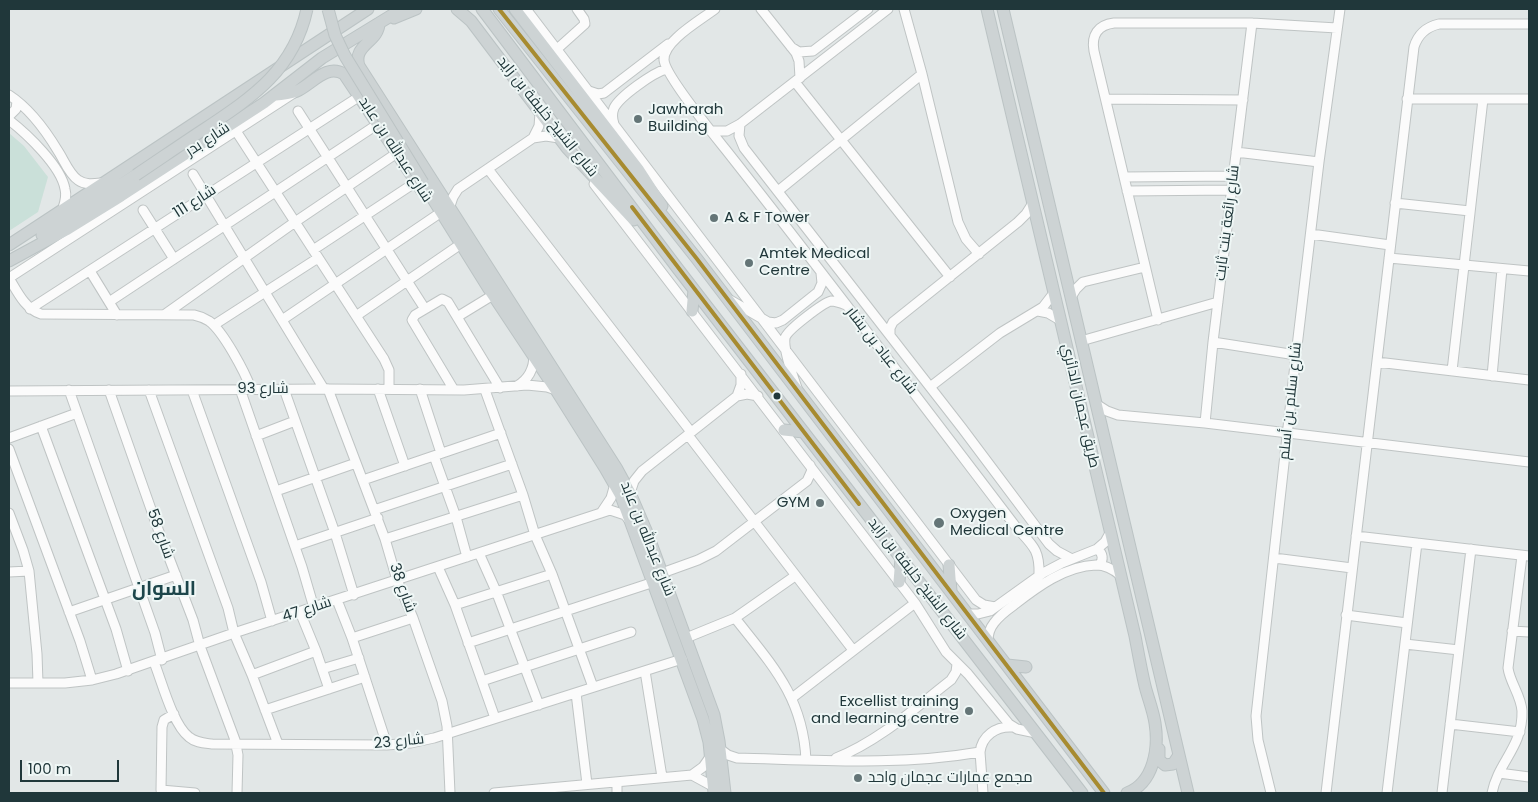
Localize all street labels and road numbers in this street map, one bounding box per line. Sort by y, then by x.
street label: شارع الشيخ خليفة بن زايد [493,53,601,181]
street label: شارع عبدالله بن عابد [354,94,436,206]
street label: شارع بدر [183,119,233,161]
street label: شارع رائعة بنت ثابت [1212,164,1244,282]
street label: شارع 111 [170,182,220,222]
street label: شارع عباد بن بشار [841,304,921,398]
street label: شارع سلام بن أسلم [1276,341,1306,461]
street label: طريق عجمان الدائري [1057,342,1103,470]
street label: شارع 93 [237,380,289,398]
street label: شارع عبدالله بن عابد [616,479,678,599]
street label: شارع 58 [143,507,177,561]
street label: شارع الشيخ خليفة بن زايد [864,514,970,644]
street label: شارع 38 [385,561,419,615]
street label: شارع 47 [280,594,334,626]
street label: شارع 23 [373,730,425,754]

